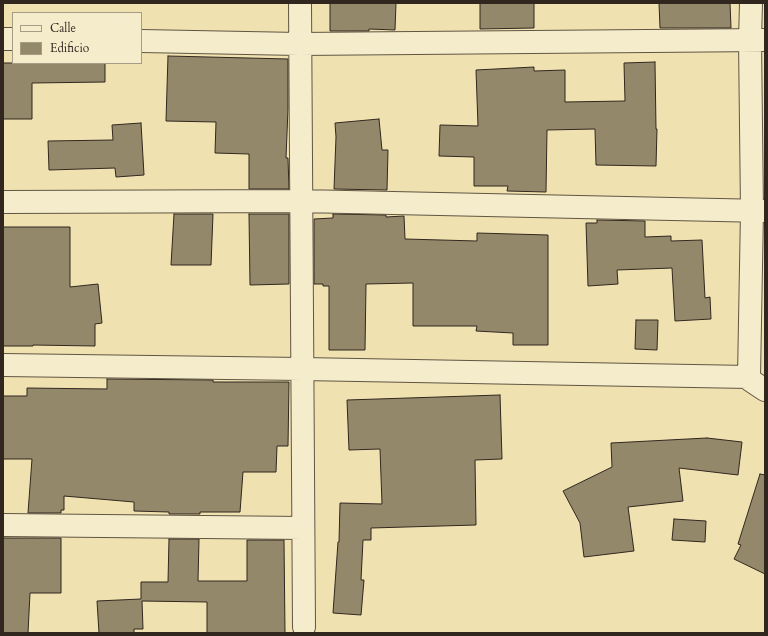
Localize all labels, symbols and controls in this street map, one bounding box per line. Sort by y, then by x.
legend [12,12,142,64]
text: Calle [50,20,76,36]
text: Edificio [50,40,89,56]

